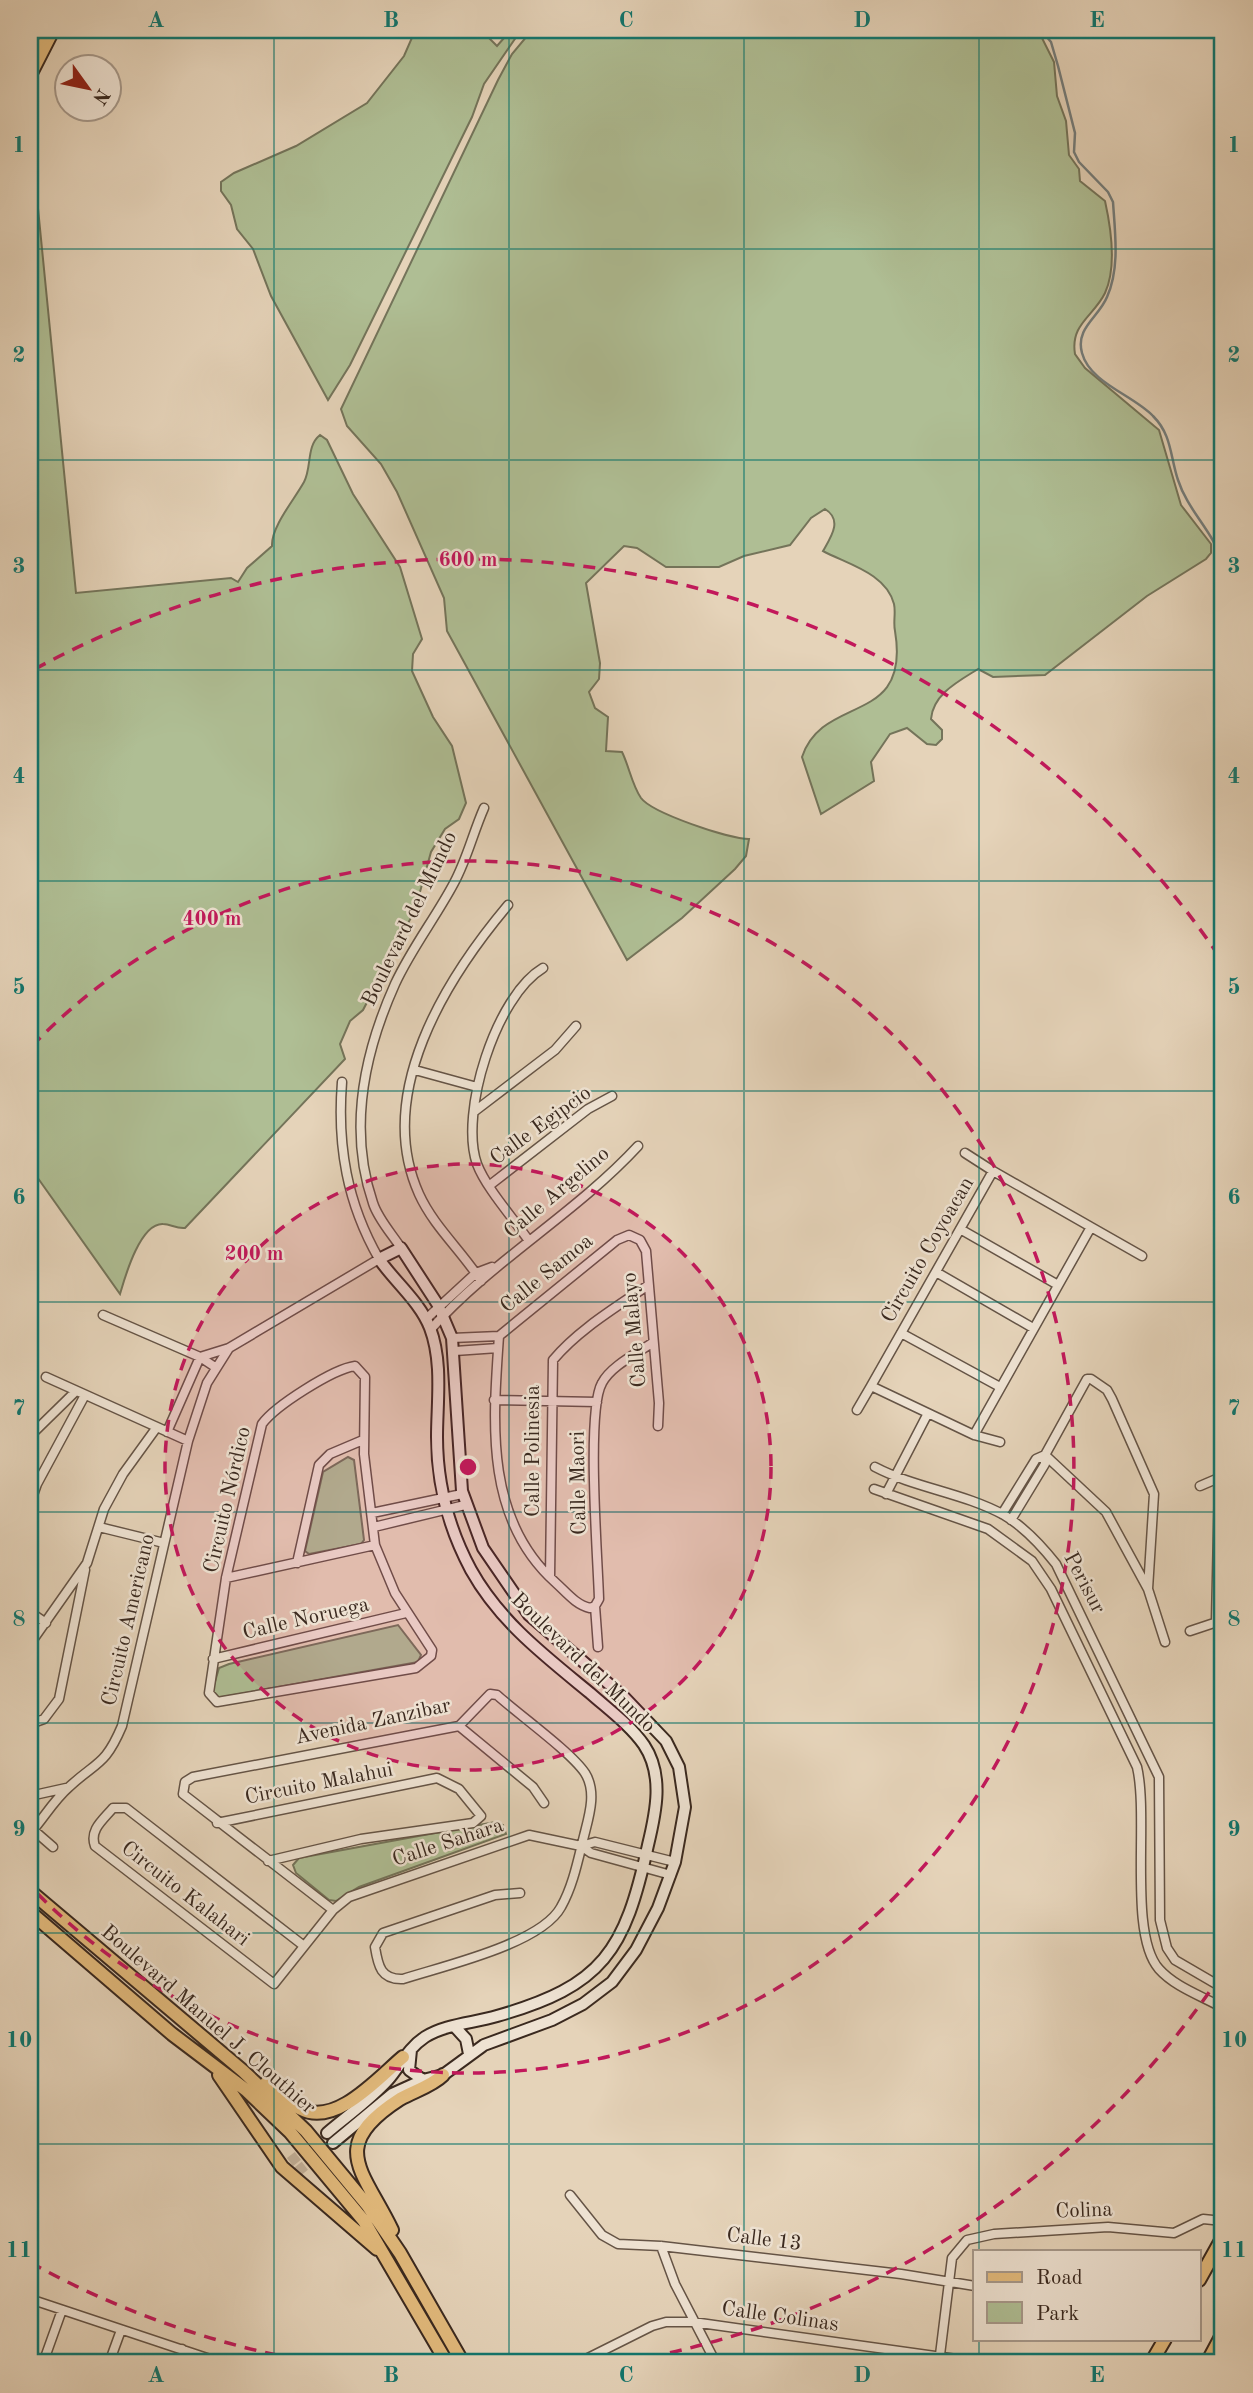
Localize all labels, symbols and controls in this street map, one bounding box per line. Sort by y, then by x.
text: A [147,9,165,32]
text: B [383,9,399,32]
text: C [618,9,634,32]
text: D [853,9,871,32]
text: E [1089,9,1105,32]
north arrow [52,52,122,122]
text: N [88,85,112,108]
text: 1 [12,134,26,157]
text: 1 [1227,134,1241,157]
text: 2 [12,344,26,367]
text: 2 [1227,344,1241,367]
text: 600 m [438,550,498,571]
text: 3 [12,555,26,578]
text: 3 [1227,555,1241,578]
text: 4 [12,765,26,788]
text: 4 [1227,765,1241,788]
street label: Boulevard del Mundo [359,828,461,1010]
text: 400 m [182,909,242,930]
text: 5 [12,976,26,999]
text: 5 [1227,976,1241,999]
street label: Calle Egipcio [487,1083,595,1169]
street label: Calle Argelino [500,1143,614,1243]
street label: Circuito Coyoacan [878,1174,978,1326]
text: 6 [12,1186,26,1209]
text: 6 [1227,1186,1241,1209]
street label: Calle Samoa [497,1231,597,1317]
text: 200 m [224,1244,284,1265]
street label: Calle Malayo [620,1272,650,1388]
street label: Calle Polinesia [523,1385,544,1517]
text: 7 [12,1397,26,1420]
text: 7 [1227,1397,1241,1420]
street label: Circuito Nórdico [201,1425,255,1575]
street label: Calle Maori [568,1431,590,1535]
centre of rings [456,1455,480,1479]
street label: Circuito Americano [99,1532,159,1708]
street label: Perisur [1059,1549,1109,1617]
street label: Boulevard del Mundo [507,1589,659,1737]
street label: Calle Noruega [241,1594,371,1644]
text: 8 [12,1608,26,1631]
text: 8 [1227,1608,1241,1631]
street label: Avenida Zanzibar [293,1695,453,1749]
street label: Circuito Malahui [243,1759,395,1809]
street label: Calle Sahara [390,1815,506,1871]
text: 9 [12,1818,26,1841]
text: 9 [1227,1818,1241,1841]
street label: Circuito Kalahari [117,1838,253,1950]
street label: Boulevard Manuel J. Clouthier [97,1921,320,2119]
text: 10 [6,2029,32,2052]
text: 10 [1221,2029,1247,2052]
street label: Colina [1055,2200,1113,2222]
street label: Calle 13 [725,2225,803,2255]
text: 11 [6,2239,32,2262]
text: 11 [1221,2239,1247,2262]
legend [973,2250,1200,2340]
text: Road [1036,2268,1083,2289]
street label: Calle Colinas [720,2298,840,2336]
text: Park [1036,2304,1079,2325]
text: A [147,2364,165,2387]
text: B [383,2364,399,2387]
text: C [618,2364,634,2387]
text: D [853,2364,871,2387]
text: E [1089,2364,1105,2387]

